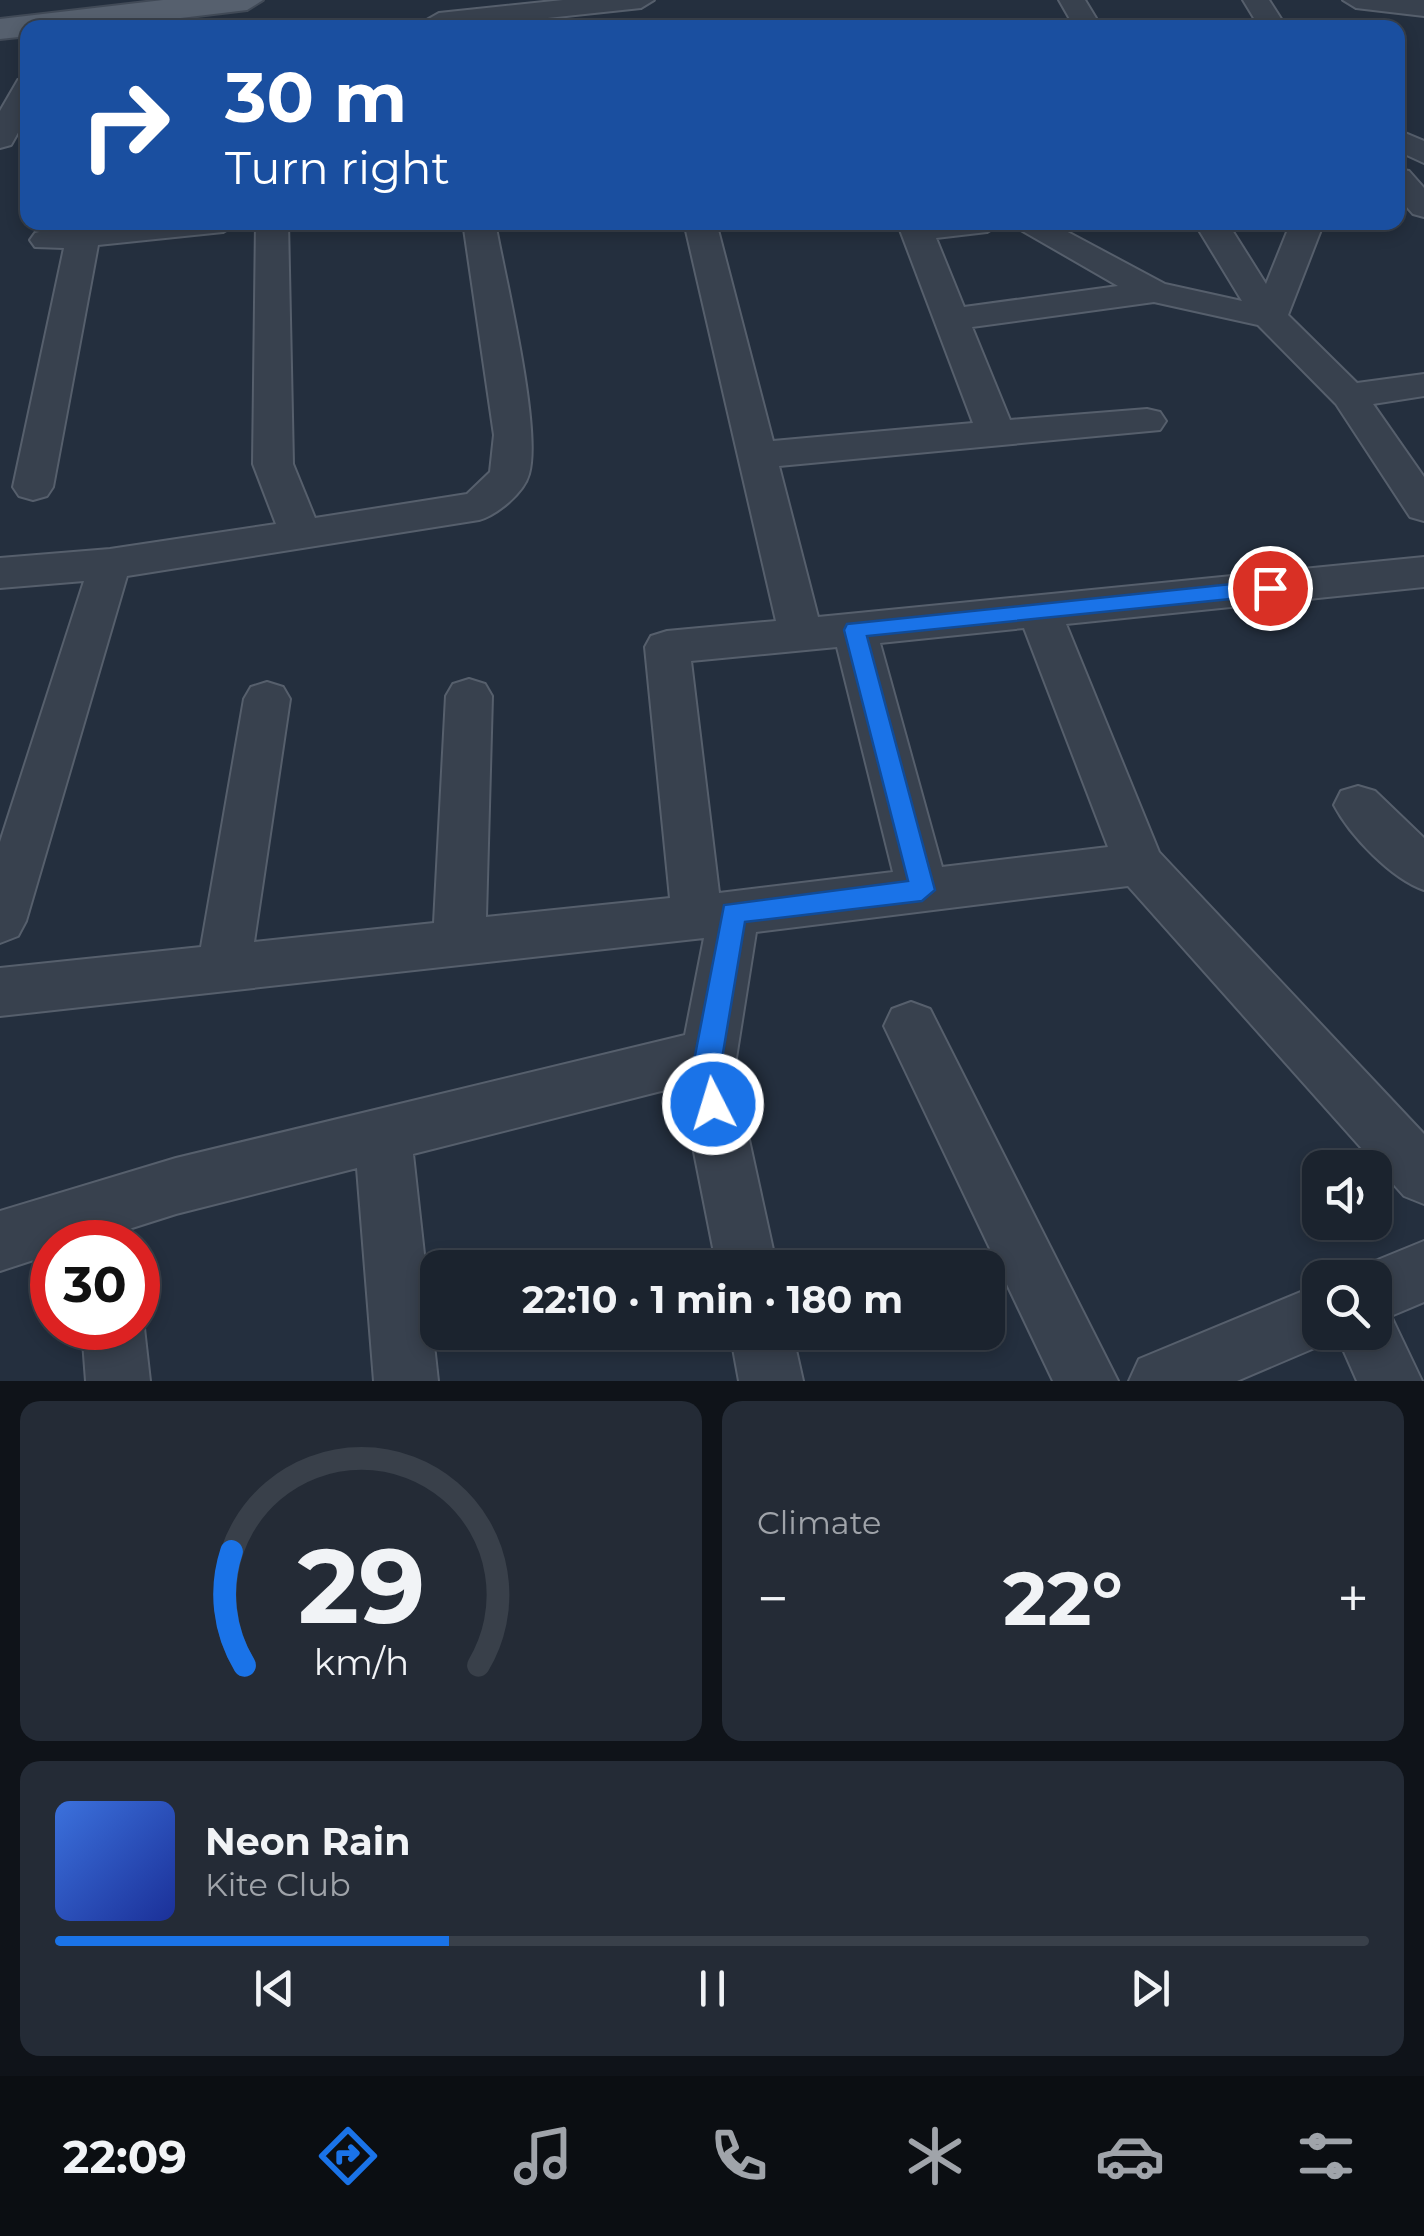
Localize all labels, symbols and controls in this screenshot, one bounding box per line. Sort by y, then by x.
text: 30 m [225,54,407,140]
icon: right [60,60,190,190]
text: Turn right [225,140,450,195]
pin [1228,546,1313,631]
icon: arrive [1243,561,1298,616]
position arrow [661,1052,765,1156]
map controls [1302,1150,1392,1350]
button: sound [1302,1150,1392,1240]
speed limit sign: 30 [30,1220,160,1350]
button: search [1302,1260,1392,1350]
text: 22:10 · 1 min · 180 m [522,1276,903,1323]
text: Climate [757,1503,881,1542]
text: 29 [297,1522,425,1649]
text: 22° [1003,1552,1123,1644]
text: − [757,1565,789,1632]
text: + [1337,1565,1369,1632]
text: km/h [313,1640,409,1684]
text: Neon Rain [205,1818,410,1865]
text: Kite Club [205,1865,351,1904]
icon: previous [247,1961,302,2016]
icon: pause [685,1961,740,2016]
icon: next [1123,1961,1178,2016]
icon: directions [313,2121,383,2191]
icon: music [508,2121,578,2191]
icon: phone [704,2121,774,2191]
icon: climate [900,2121,970,2191]
icon: car [1095,2121,1165,2191]
icon: filters [1291,2121,1361,2191]
text: 22:09 [63,2129,187,2184]

